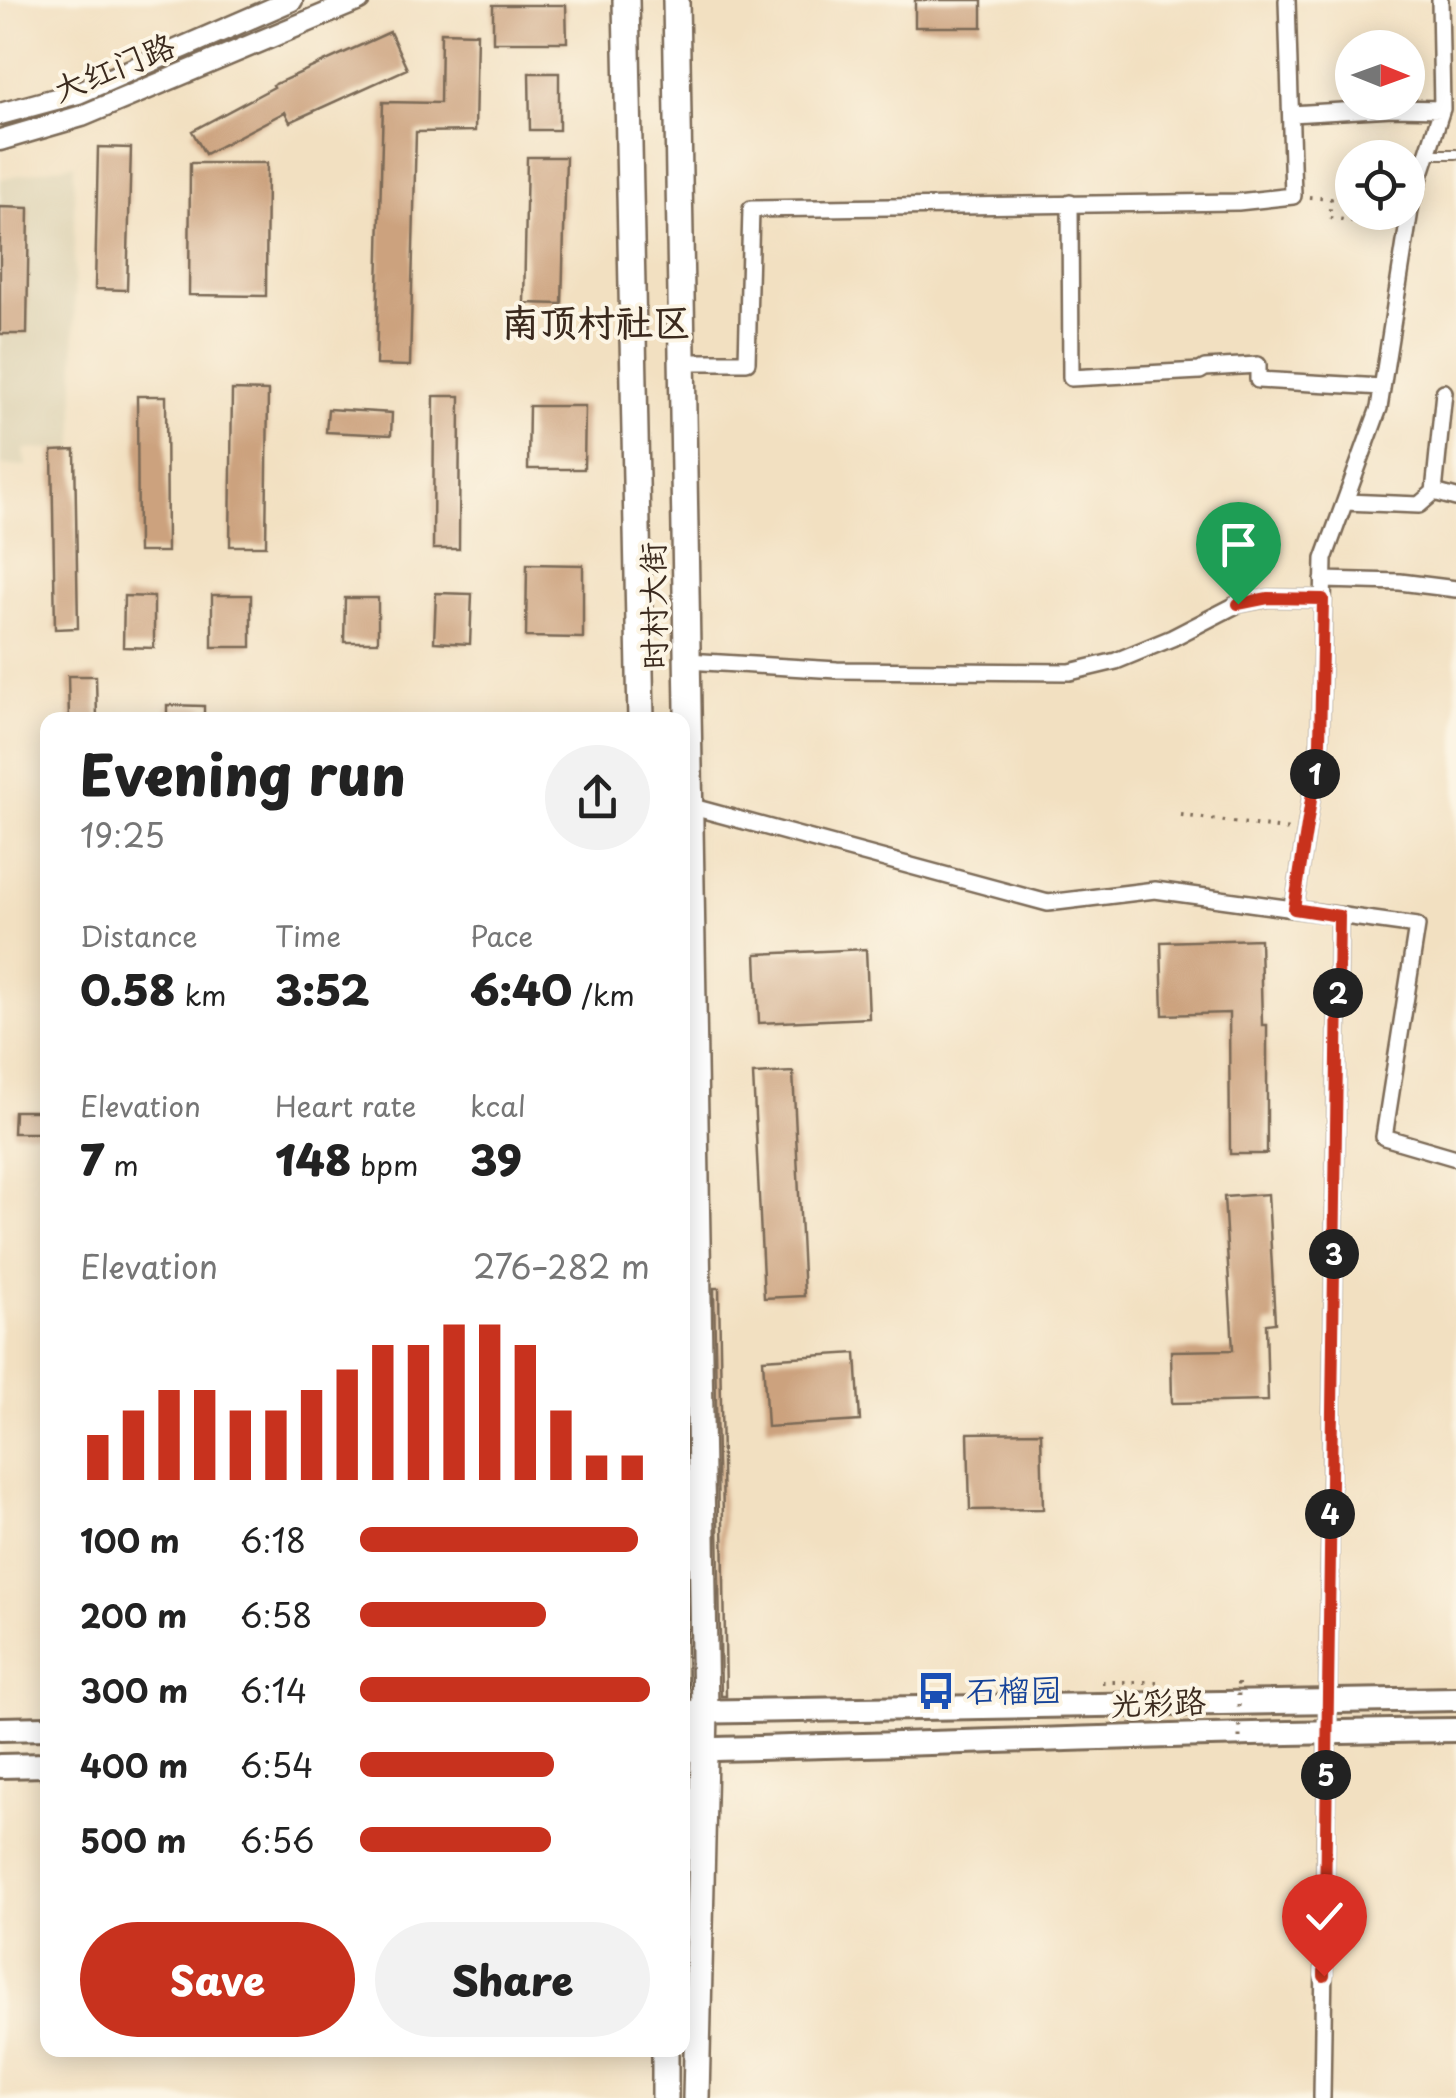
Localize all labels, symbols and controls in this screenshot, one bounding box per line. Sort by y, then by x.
street label: 大红门路 [45,20,182,112]
north arrow [1335,30,1425,120]
map controls [1335,30,1425,230]
button: locate [1335,140,1425,230]
district label: 南顶村社区 [501,292,691,349]
pin [1196,502,1281,605]
icon: arrive [1211,517,1266,572]
street label: 时村大街 [627,542,677,670]
text: Evening run [80,732,406,815]
button: share [545,745,650,850]
pin: 1 [1290,749,1340,799]
text: 1 [1308,752,1322,795]
text: 19:25 [80,811,165,859]
text: Distance [80,914,198,957]
text: Time [275,914,341,957]
text: Pace [470,914,533,957]
text: 0.58 [80,957,175,1020]
text: 3:52 [275,957,370,1020]
text: 6:40 [470,957,572,1020]
pin: 2 [1313,968,1363,1018]
text: 2 [1328,971,1348,1014]
text: km [175,973,227,1016]
text: /km [572,973,635,1016]
text: Elevation [80,1084,201,1127]
text: Heart rate [275,1084,416,1127]
text: kcal [470,1084,526,1127]
text: 7 [80,1127,104,1190]
text: 148 [275,1127,351,1190]
text: 39 [470,1127,522,1190]
text: m [104,1143,139,1186]
text: bpm [351,1143,418,1186]
pin: 3 [1309,1229,1359,1279]
text: 3 [1325,1232,1343,1275]
text: Elevation [80,1242,218,1290]
text: 276–282 m [473,1242,650,1290]
pin: 4 [1305,1489,1355,1539]
text: 4 [1320,1492,1340,1535]
text: 100 m [80,1516,180,1564]
text: 6:18 [240,1516,306,1564]
text: 200 m [80,1591,187,1639]
text: 6:58 [240,1591,312,1639]
place label: 石榴园 [966,1665,1062,1713]
text: 300 m [80,1666,188,1714]
text: 6:14 [240,1666,307,1714]
bus stop icon: 石榴园 [915,1670,957,1712]
street label: 光彩路 [1109,1675,1207,1727]
text: 400 m [80,1741,188,1789]
text: 6:54 [240,1741,313,1789]
pin: 5 [1301,1750,1351,1800]
text: 5 [1317,1753,1335,1796]
text: 500 m [80,1816,186,1864]
text: 6:56 [240,1816,314,1864]
pin [1282,1874,1367,1977]
icon: check [1297,1889,1352,1944]
button: Save [80,1922,355,2037]
button: Share [375,1922,650,2037]

